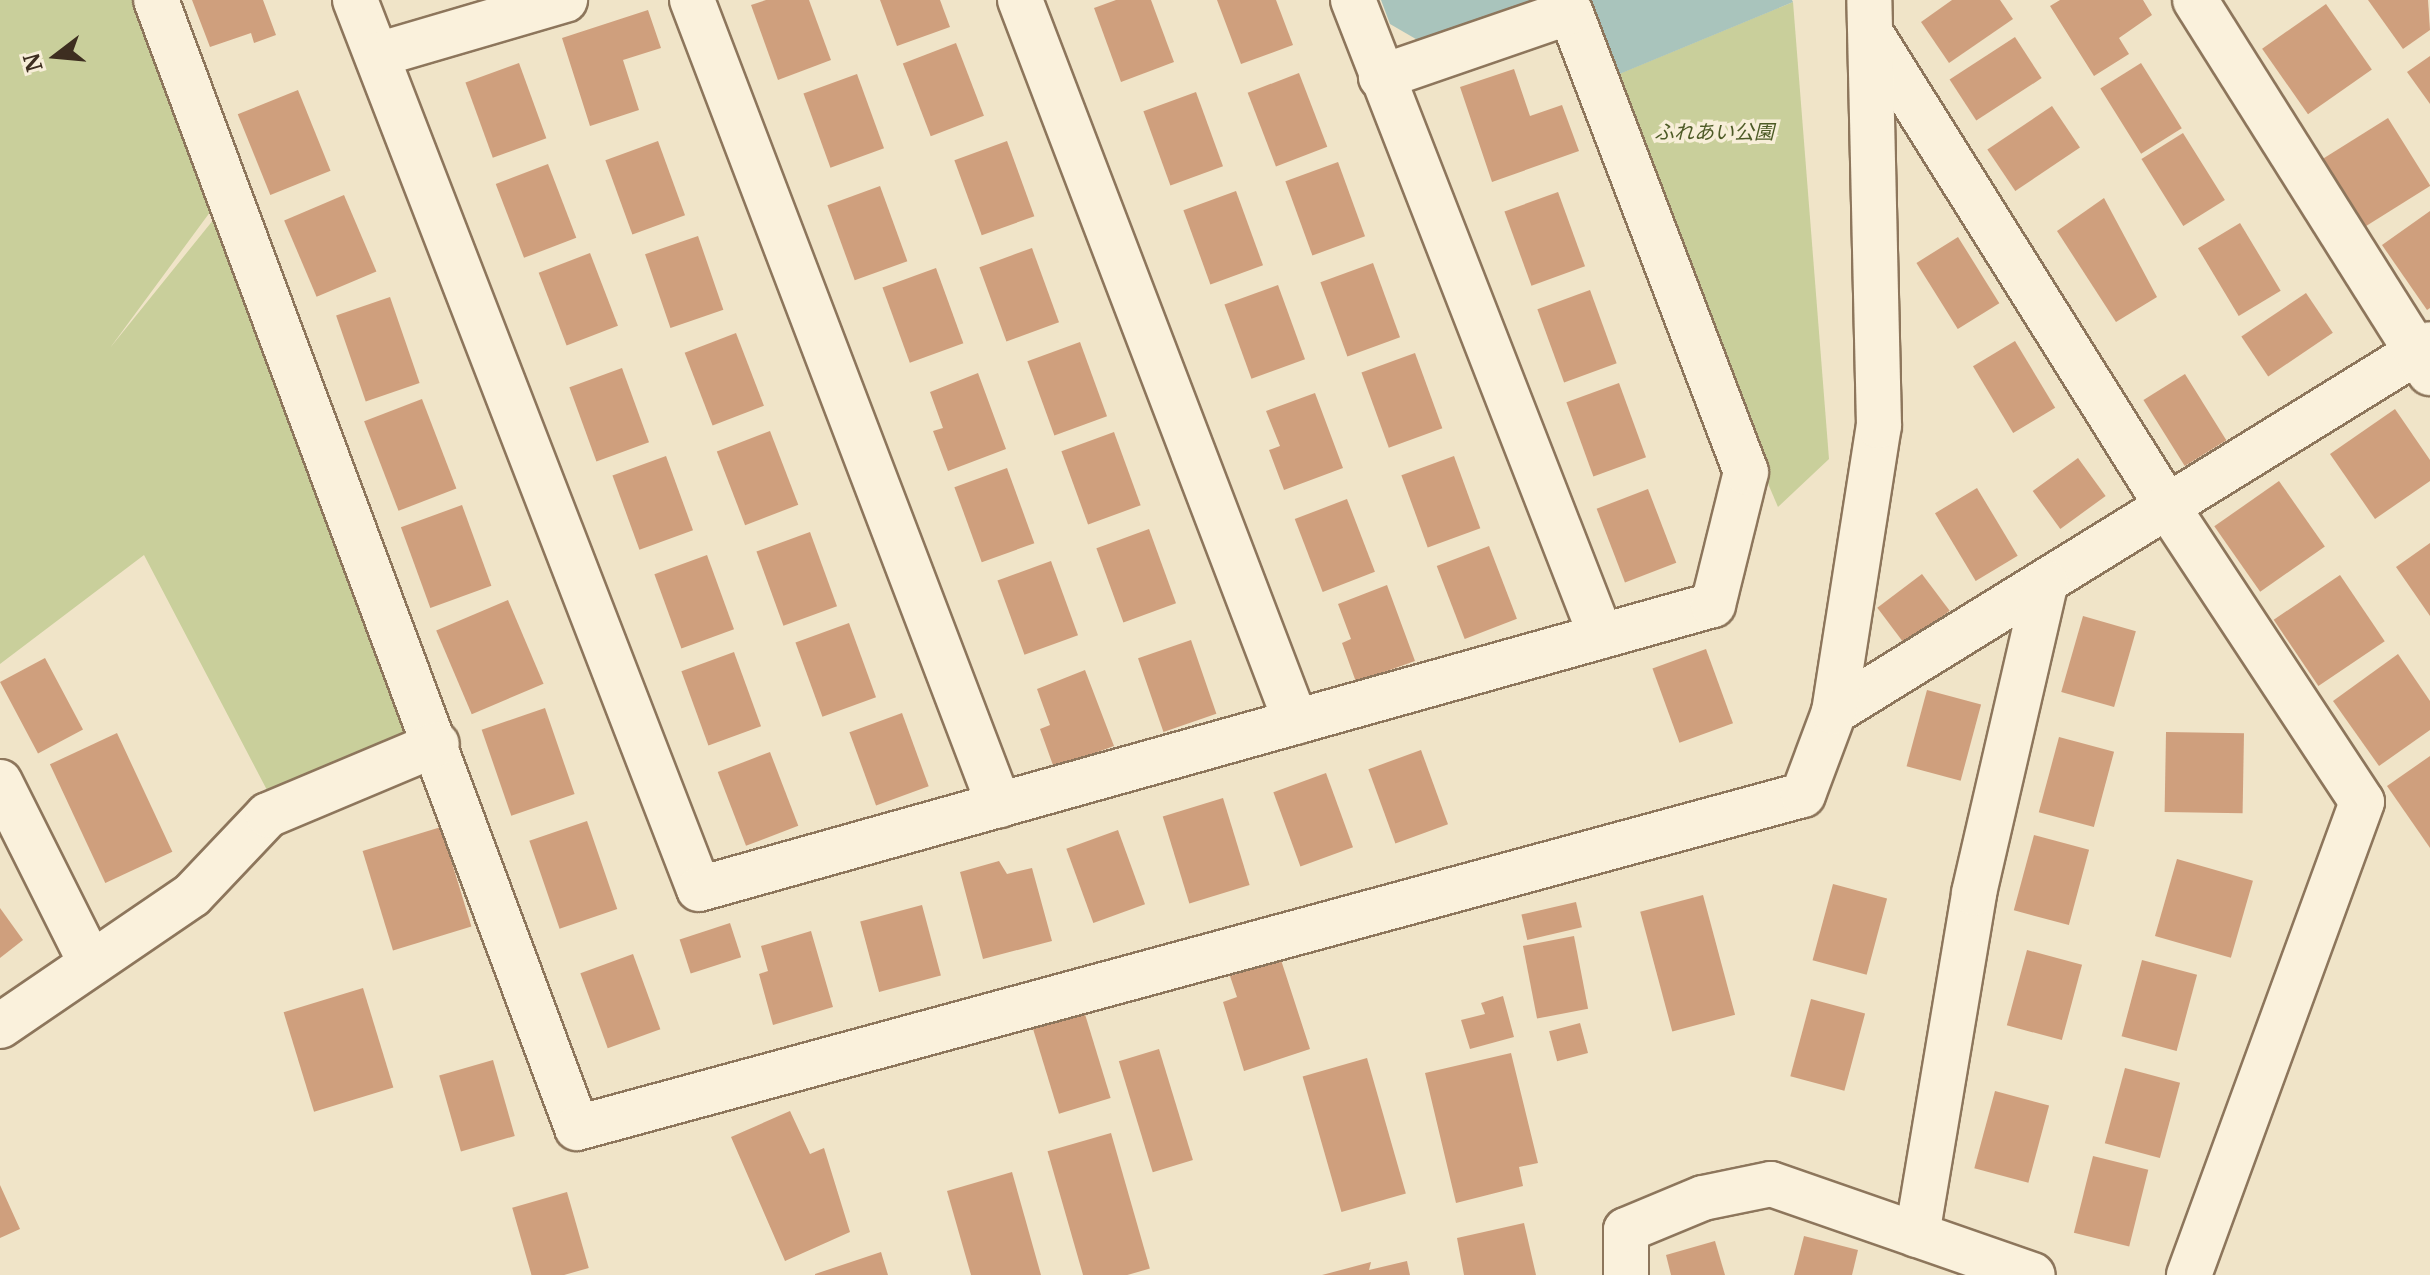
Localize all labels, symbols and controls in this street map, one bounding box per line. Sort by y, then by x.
north arrow [16,16,96,96]
text: N [17,50,49,75]
park label: ふれあい公園 [1654,119,1774,143]

